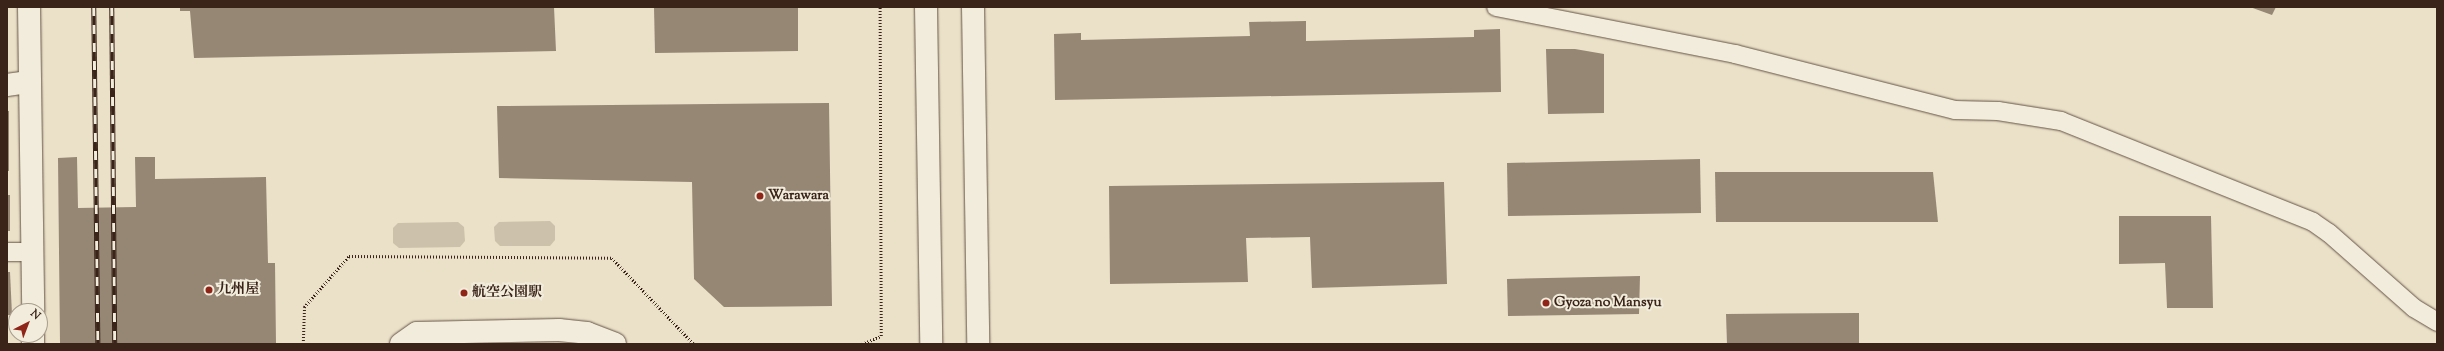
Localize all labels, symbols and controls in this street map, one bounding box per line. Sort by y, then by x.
place label: Warawara [768,188,829,204]
marker: Warawara [755,191,765,201]
place label: 九州屋 [217,282,259,298]
marker: 九州屋 [204,285,214,295]
place label: 航空公園駅 [472,285,542,301]
marker: 航空公園駅 [459,288,469,298]
place label: Gyoza no Mansyu [1554,295,1661,311]
marker: Gyoza no Mansyu [1541,298,1551,308]
north arrow [8,303,48,343]
text: N [27,306,44,324]

